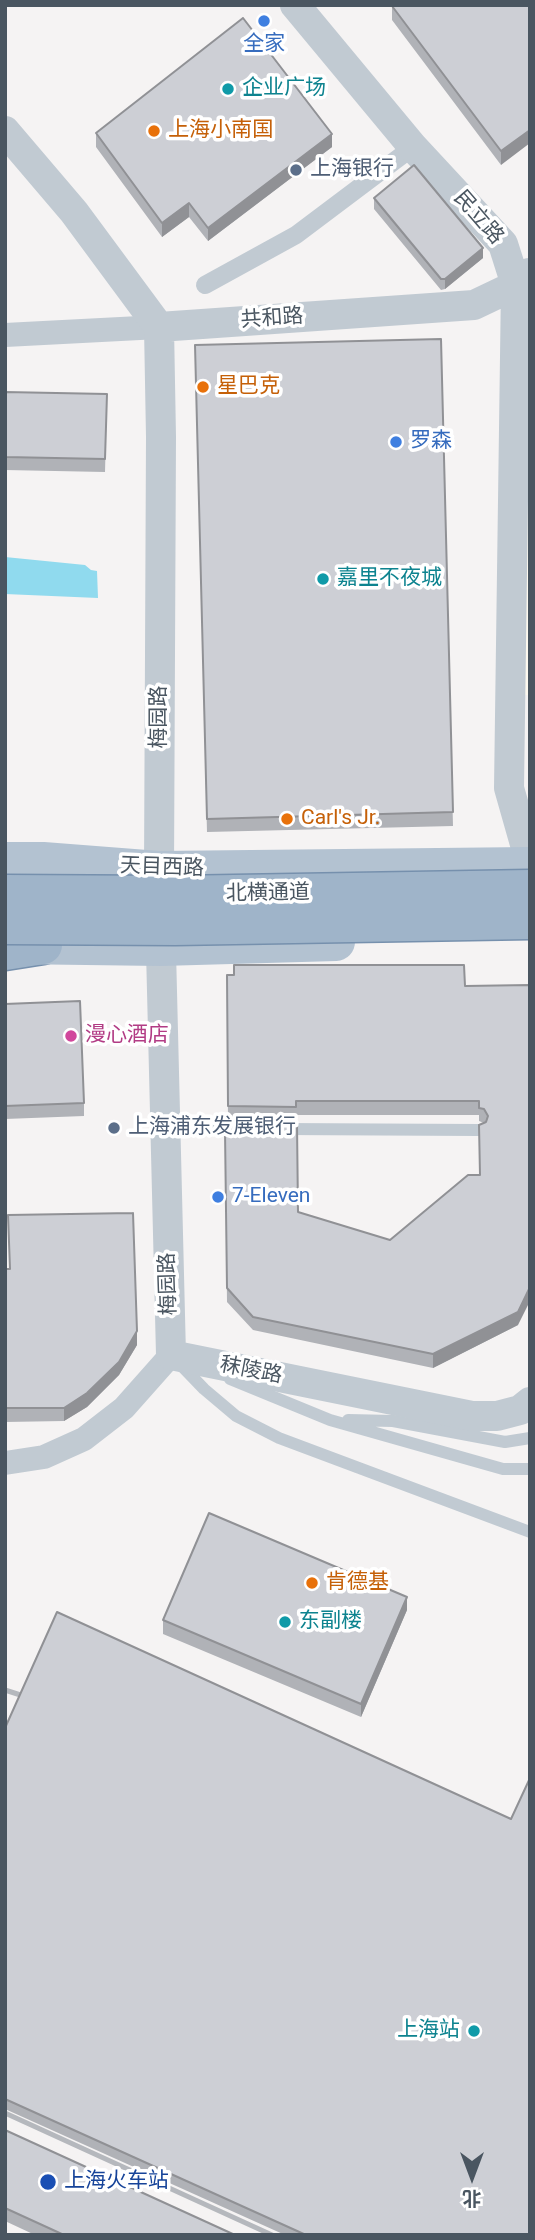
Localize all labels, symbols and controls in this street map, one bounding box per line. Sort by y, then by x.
marker: 全家 [256,13,272,29]
place label: 全家 [243,32,285,58]
place label: 企业广场 [242,76,326,102]
marker: 企业广场 [220,81,236,97]
place label: 上海小南国 [168,118,273,144]
marker: 上海小南国 [146,123,162,139]
place label: 上海银行 [310,157,394,183]
marker: 上海银行 [288,162,304,178]
street label: 民立路 [448,186,508,250]
street label: 共和路 [240,304,304,334]
place label: 星巴克 [217,374,280,400]
marker: 星巴克 [195,379,211,395]
place label: 罗森 [410,429,452,455]
marker: 罗森 [388,434,404,450]
place label: 嘉里不夜城 [337,566,442,592]
marker: 嘉里不夜城 [315,571,331,587]
street label: 梅园路 [147,686,173,748]
place label: Carl's Jr. [301,806,380,832]
marker: Carl's Jr. [279,811,295,827]
street label: 天目西路 [120,854,204,882]
street label: 北横通道 [226,881,310,907]
place label: 漫心酒店 [85,1023,169,1049]
marker: 漫心酒店 [63,1028,79,1044]
place label: 上海浦东发展银行 [128,1115,296,1141]
marker: 上海浦东发展银行 [106,1120,122,1136]
place label: 7-Eleven [232,1184,310,1210]
marker: 7-Eleven [210,1189,226,1205]
street label: 梅园路 [155,1252,183,1316]
street label: 秣陵路 [218,1353,284,1389]
place label: 肯德基 [326,1570,389,1596]
marker: 肯德基 [304,1575,320,1591]
place label: 东副楼 [299,1609,362,1635]
marker: 东副楼 [277,1614,293,1630]
place label: 上海站 [397,2018,460,2044]
marker: 上海站 [466,2023,482,2039]
north arrow [437,2142,507,2212]
place label: 上海火车站 [64,2169,169,2195]
marker: 上海火车站 [38,2172,58,2192]
text: 北 [463,2187,482,2210]

